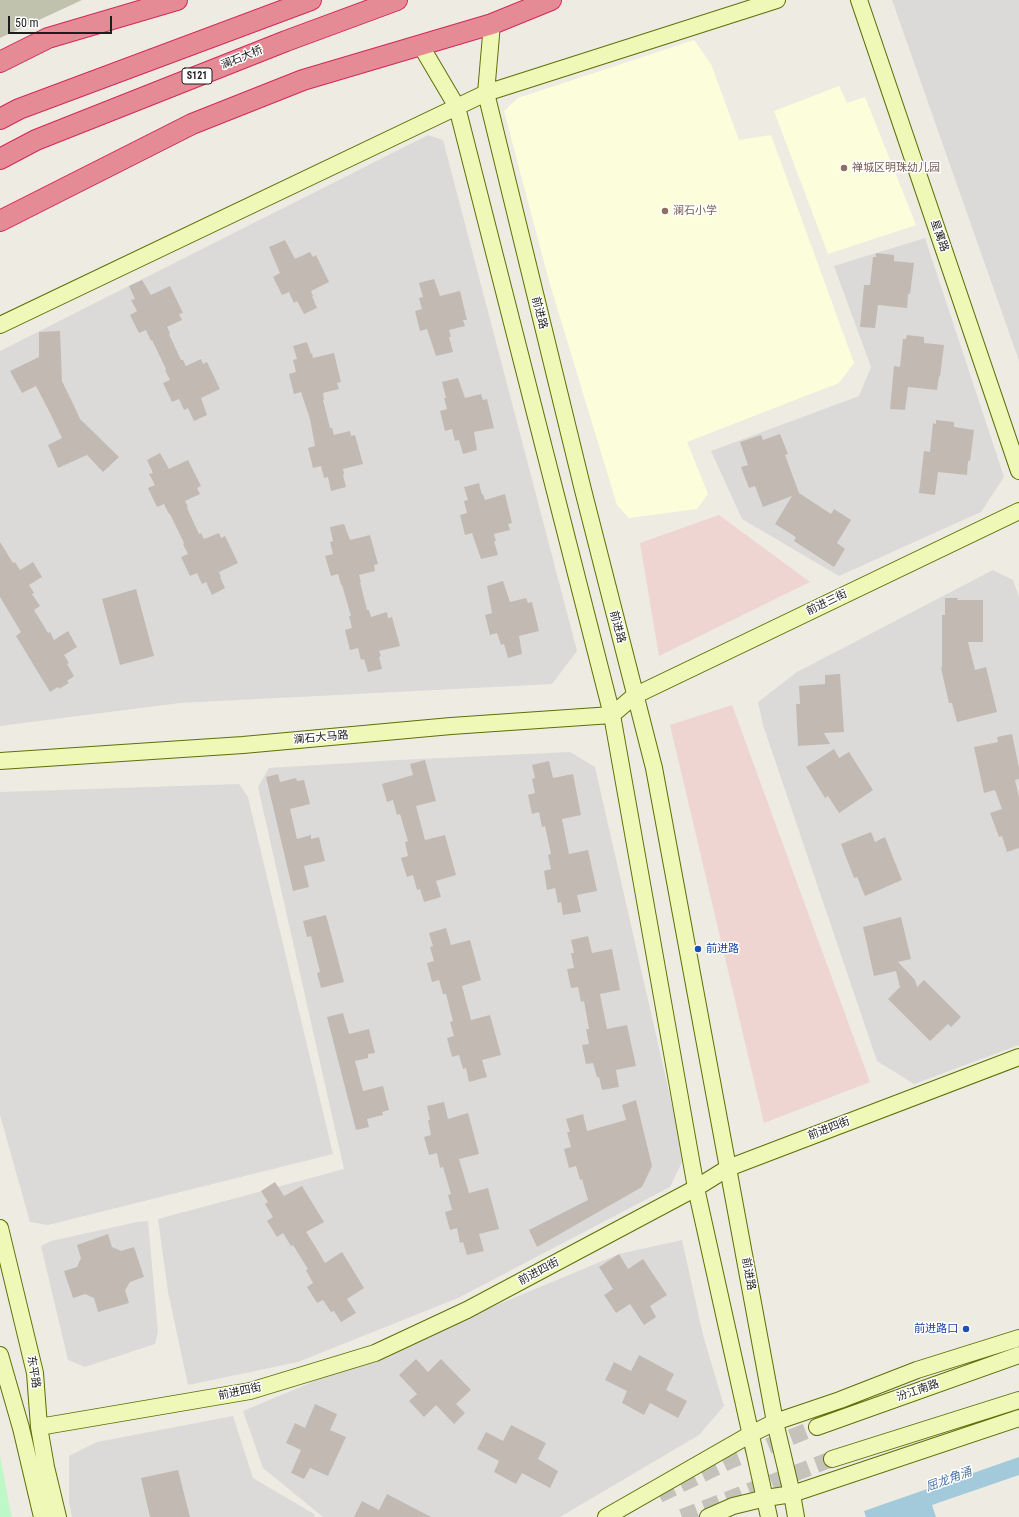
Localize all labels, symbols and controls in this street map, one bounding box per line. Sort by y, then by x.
scale bar [10,8,114,34]
text: 50 m [15,16,39,30]
street label: 澜石大桥 [219,44,265,72]
road number: S121 [182,68,212,84]
place label: 禅城区明珠幼儿园 [852,161,940,175]
marker: 禅城区明珠幼儿园 [839,163,849,173]
place label: 澜石小学 [673,204,717,218]
marker: 澜石小学 [660,206,670,216]
street label: 星寓路 [927,218,951,254]
street label: 前进路 [529,295,549,331]
street label: 前进三街 [804,587,850,619]
street label: 前进路 [607,609,627,645]
street label: 澜石大马路 [293,729,349,747]
place label: 前进路 [706,942,739,956]
marker: 前进路 [693,944,703,954]
street label: 前进四街 [806,1115,852,1143]
street label: 前进四街 [516,1256,562,1288]
street label: 前进路 [738,1257,758,1291]
place label: 前进路口 [914,1322,958,1336]
marker: 前进路口 [961,1324,971,1334]
street label: 东平路 [24,1355,42,1389]
street label: 汾江南路 [895,1378,941,1404]
street label: 前进四街 [217,1381,263,1403]
water label: 屈龙角涌 [924,1465,974,1495]

